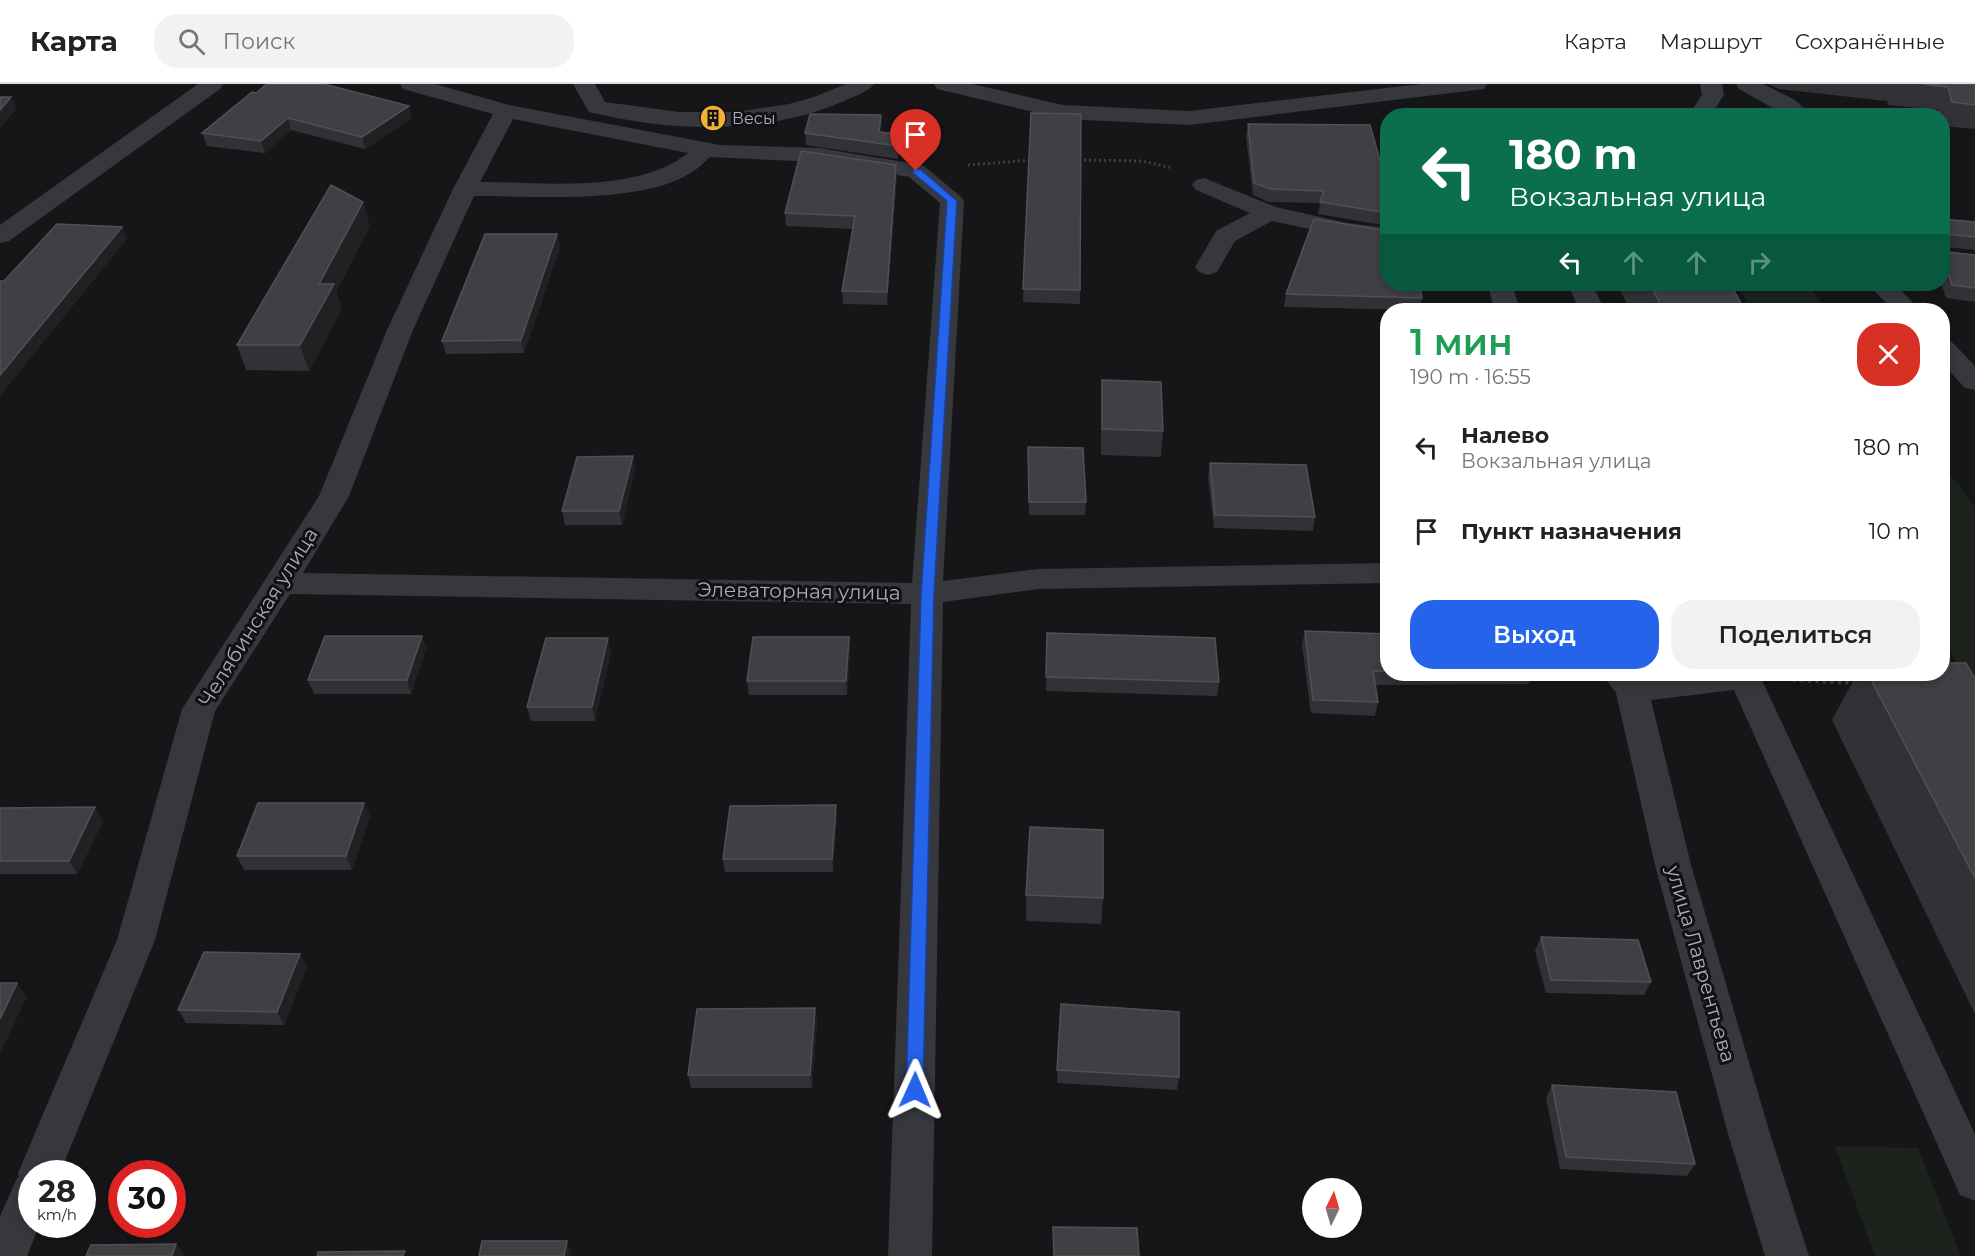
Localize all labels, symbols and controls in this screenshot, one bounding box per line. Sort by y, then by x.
search box [154,14,574,68]
text: Карта [30,24,118,58]
icon: search [175,25,208,58]
text: Поиск [223,28,295,55]
text: Карта [1564,29,1627,54]
text: Маршрут [1660,29,1762,54]
text: Сохранённые [1795,29,1945,54]
building icon: Весы [698,103,728,133]
place label: Весы [732,109,775,128]
pin [890,109,941,171]
icon: arrive [899,118,932,151]
text: 180 m [1509,128,1638,180]
icon: left [1410,132,1488,210]
text: Вокзальная улица [1509,180,1766,213]
icon: left [1554,246,1587,279]
icon: ahead [1617,246,1650,279]
icon: ahead [1680,246,1713,279]
icon: right [1743,246,1776,279]
text: 1 мин [1410,320,1513,364]
button: close [1857,323,1920,386]
text: 190 m · 16:55 [1410,365,1531,389]
text: Налево [1461,422,1549,449]
icon: left [1410,431,1443,464]
text: 180 m [1854,434,1920,461]
text: Вокзальная улица [1461,449,1652,473]
icon: arrive [1410,515,1443,548]
text: Пункт назначения [1461,518,1682,545]
text: 10 m [1868,518,1920,545]
street label: Челябинская улица [193,523,323,711]
street label: Элеваторная улица [697,577,901,605]
button: Выход [1410,600,1659,669]
button: Поделиться [1671,600,1920,669]
street label: улица Лаврентьева [1661,862,1741,1065]
position arrow [883,1058,947,1122]
speed limit sign: 30 [108,1160,186,1238]
text: 28 [38,1173,76,1210]
north arrow [1302,1178,1362,1238]
map controls [1302,1178,1362,1238]
text: km/h [37,1205,77,1224]

